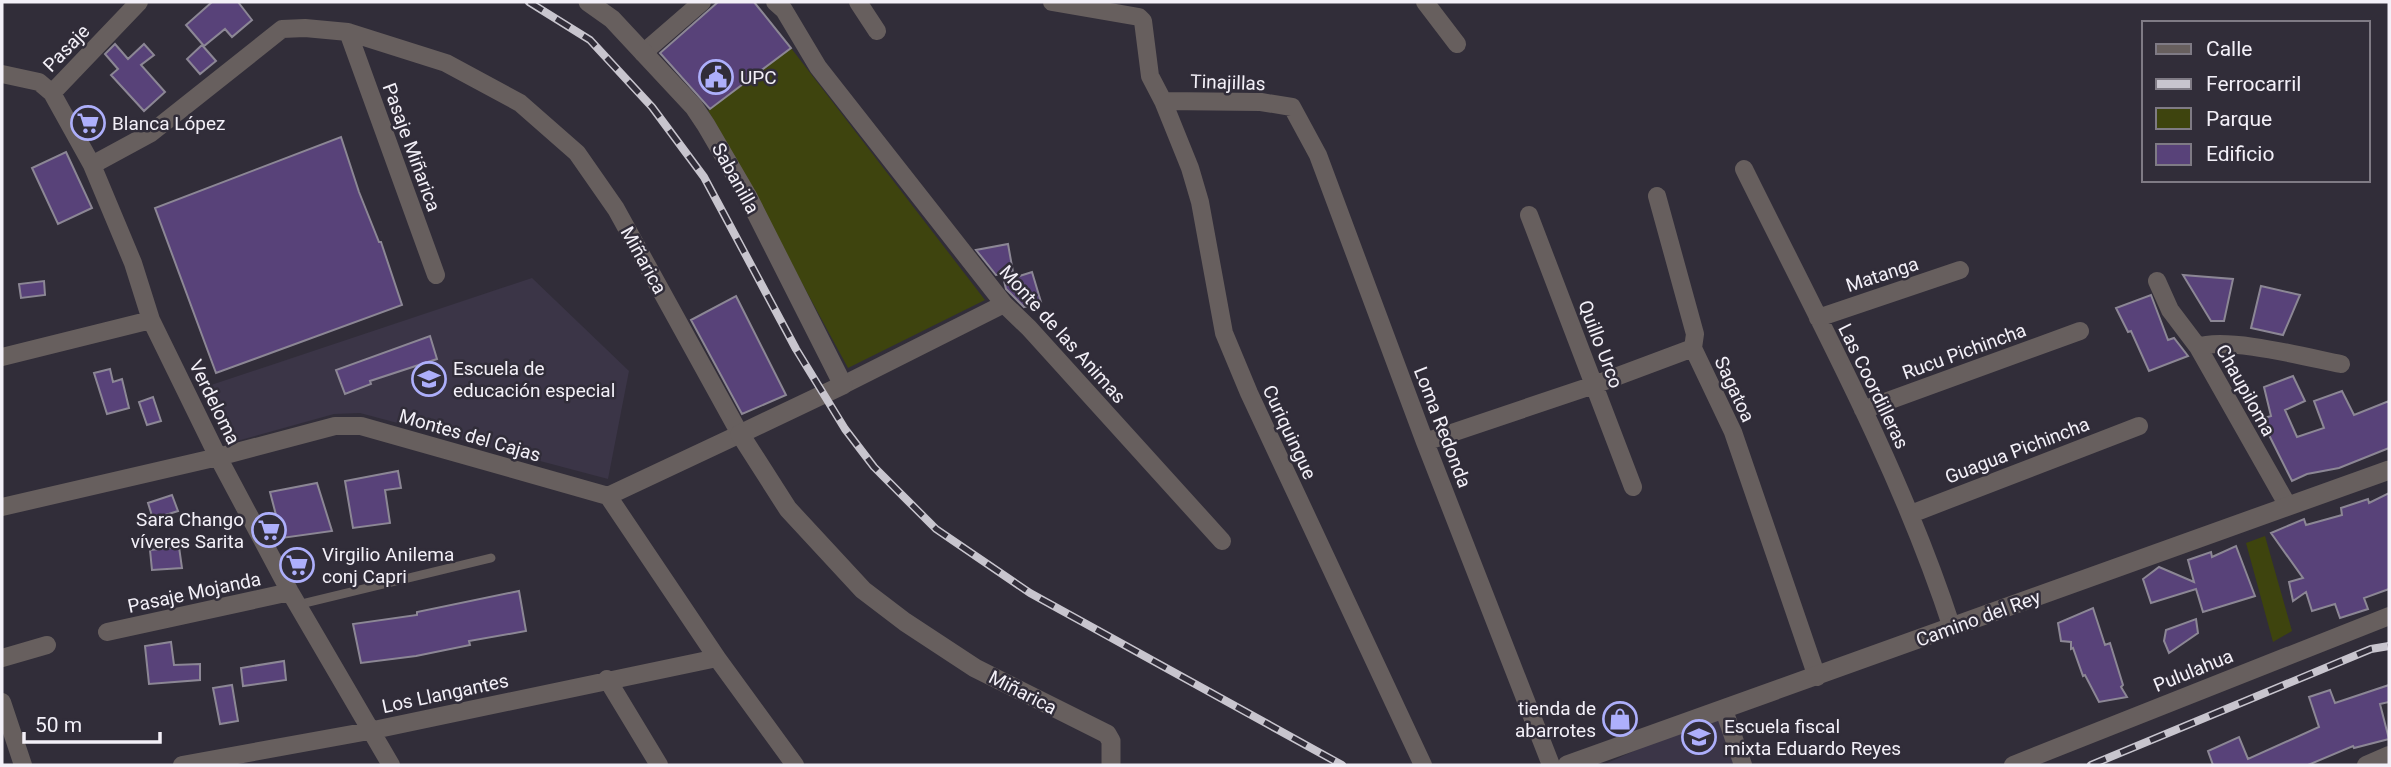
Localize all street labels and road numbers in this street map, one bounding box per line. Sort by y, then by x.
street label: Pasaje [38,20,94,77]
street label: Tinajillas [1190,70,1266,95]
street label: Pasaje Miñarica [378,80,445,215]
street label: Sabanilla [707,139,764,218]
street label: Miñarica [616,223,671,298]
street label: Matanga [1843,252,1921,297]
street label: Monte de las Animas [994,260,1131,408]
street label: Quillo Urco [1573,297,1628,391]
street label: Rucu Pichincha [1899,318,2029,385]
street label: Las Coordilleras [1833,320,1914,452]
street label: Chaupiloma [2211,340,2280,440]
street label: Sagatoa [1709,353,1760,426]
street label: Verdeloma [184,356,245,448]
street label: Loma Redonda [1409,363,1476,491]
street label: Curiquingue [1258,381,1321,483]
street label: Montes del Cajas [396,404,543,467]
street label: Guagua Pichincha [1942,412,2093,489]
street label: Pasaje Mojanda [125,567,263,618]
street label: Camino del Rey [1913,585,2044,652]
street label: Pululahua [2150,644,2236,697]
street label: Miñarica [985,666,1061,719]
street label: Los Llangantes [380,669,511,718]

